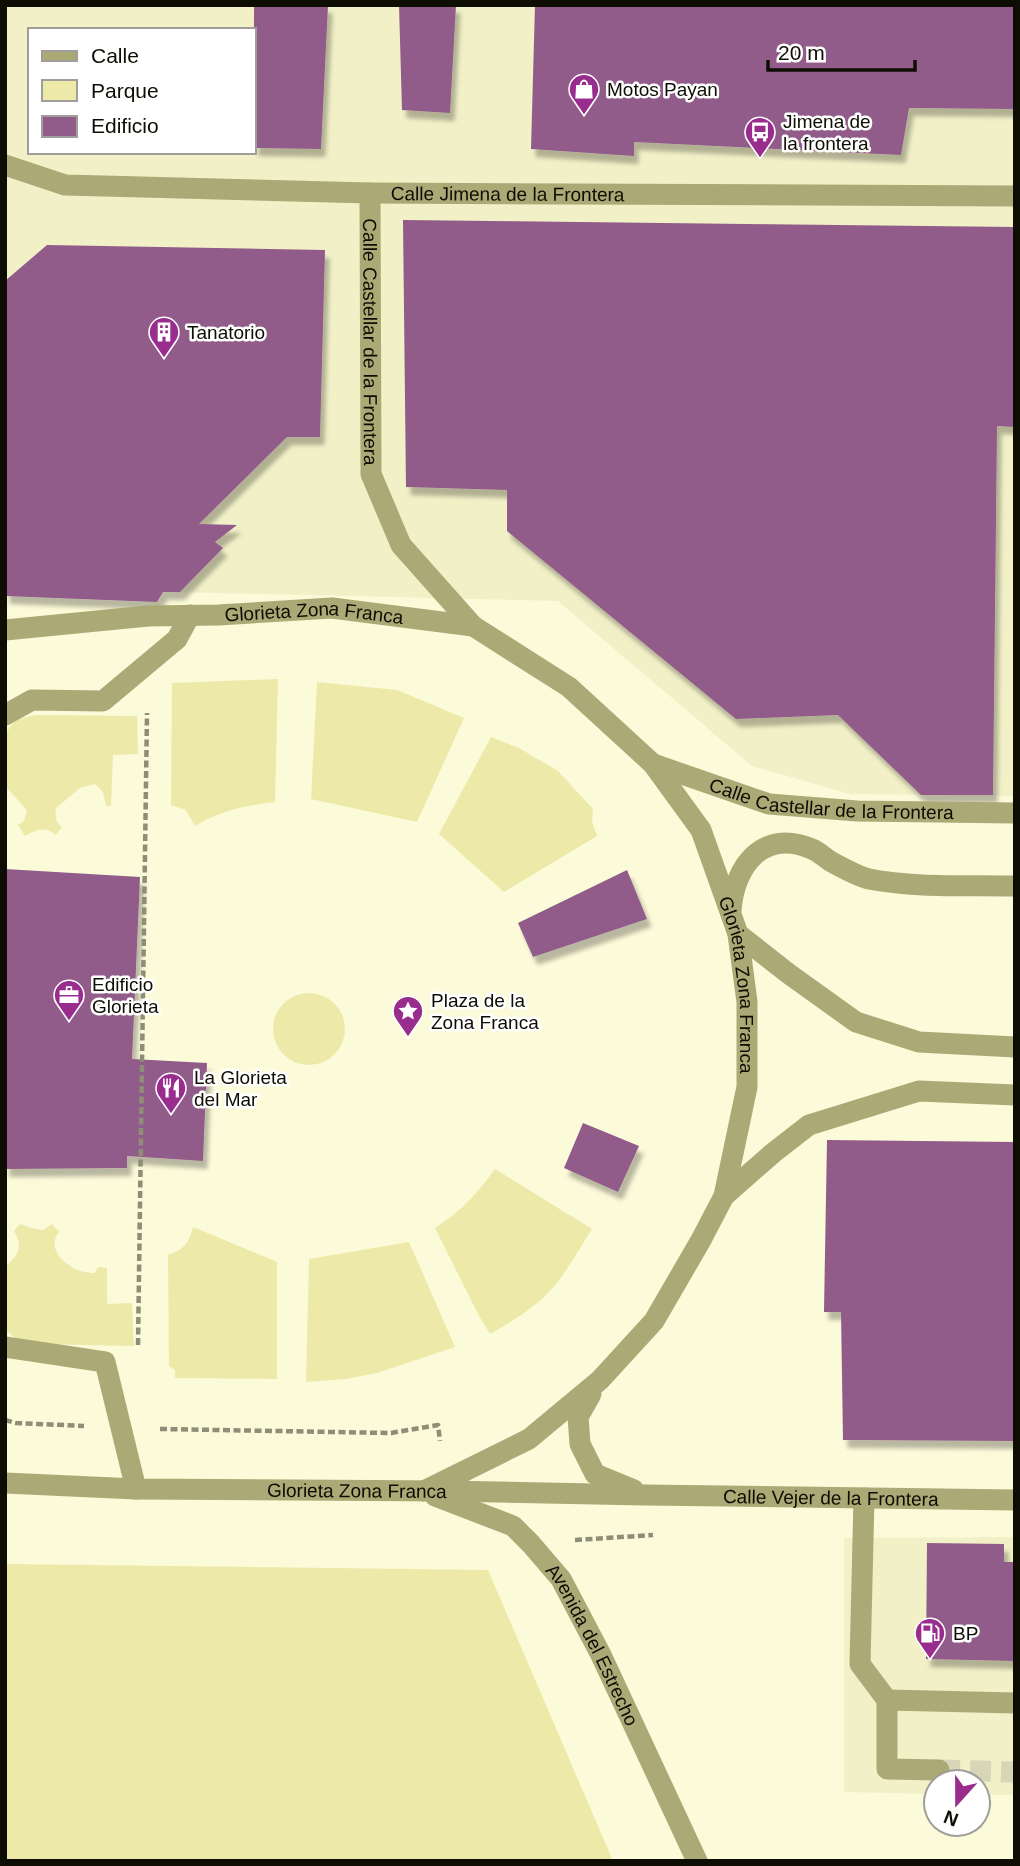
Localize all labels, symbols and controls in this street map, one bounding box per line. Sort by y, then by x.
legend [28,28,256,154]
scale bar [768,28,915,72]
text: 20 m [778,41,825,64]
text: Calle [91,44,139,67]
shop icon: Motos Payan [567,72,601,116]
text: Parque [91,79,159,102]
place label: Motos Payan [607,79,718,100]
place label: Jimena de la frontera [783,111,871,154]
text: Edificio [91,114,159,137]
bus stop icon: Jimena de la frontera [743,115,777,159]
street label: Calle Jimena de la Frontera [391,183,625,205]
street label: Calle Castellar de la Frontera [359,218,381,466]
building icon: Tanatorio [147,315,181,359]
place label: Tanatorio [187,322,265,343]
street label: Glorieta Zona Franca [224,598,405,628]
street label: Calle Castellar de la Frontera [706,774,954,823]
street label: Glorieta Zona Franca [714,893,757,1074]
place label: Edificio Glorieta [92,974,159,1017]
office icon: Edificio Glorieta [52,978,86,1022]
place label: Plaza de la Zona Franca [431,990,539,1033]
place icon: Plaza de la Zona Franca [391,994,425,1038]
place label: La Glorieta del Mar [194,1067,287,1110]
restaurant icon: La Glorieta del Mar [154,1071,188,1115]
street label: Glorieta Zona Franca [267,1480,447,1502]
street label: Calle Vejer de la Frontera [723,1486,939,1510]
street label: Avenida del Estrecho [542,1560,642,1729]
fuel station icon: BP [913,1616,947,1660]
place label: BP [953,1623,978,1644]
north arrow [922,1768,992,1838]
text: N [941,1806,961,1831]

